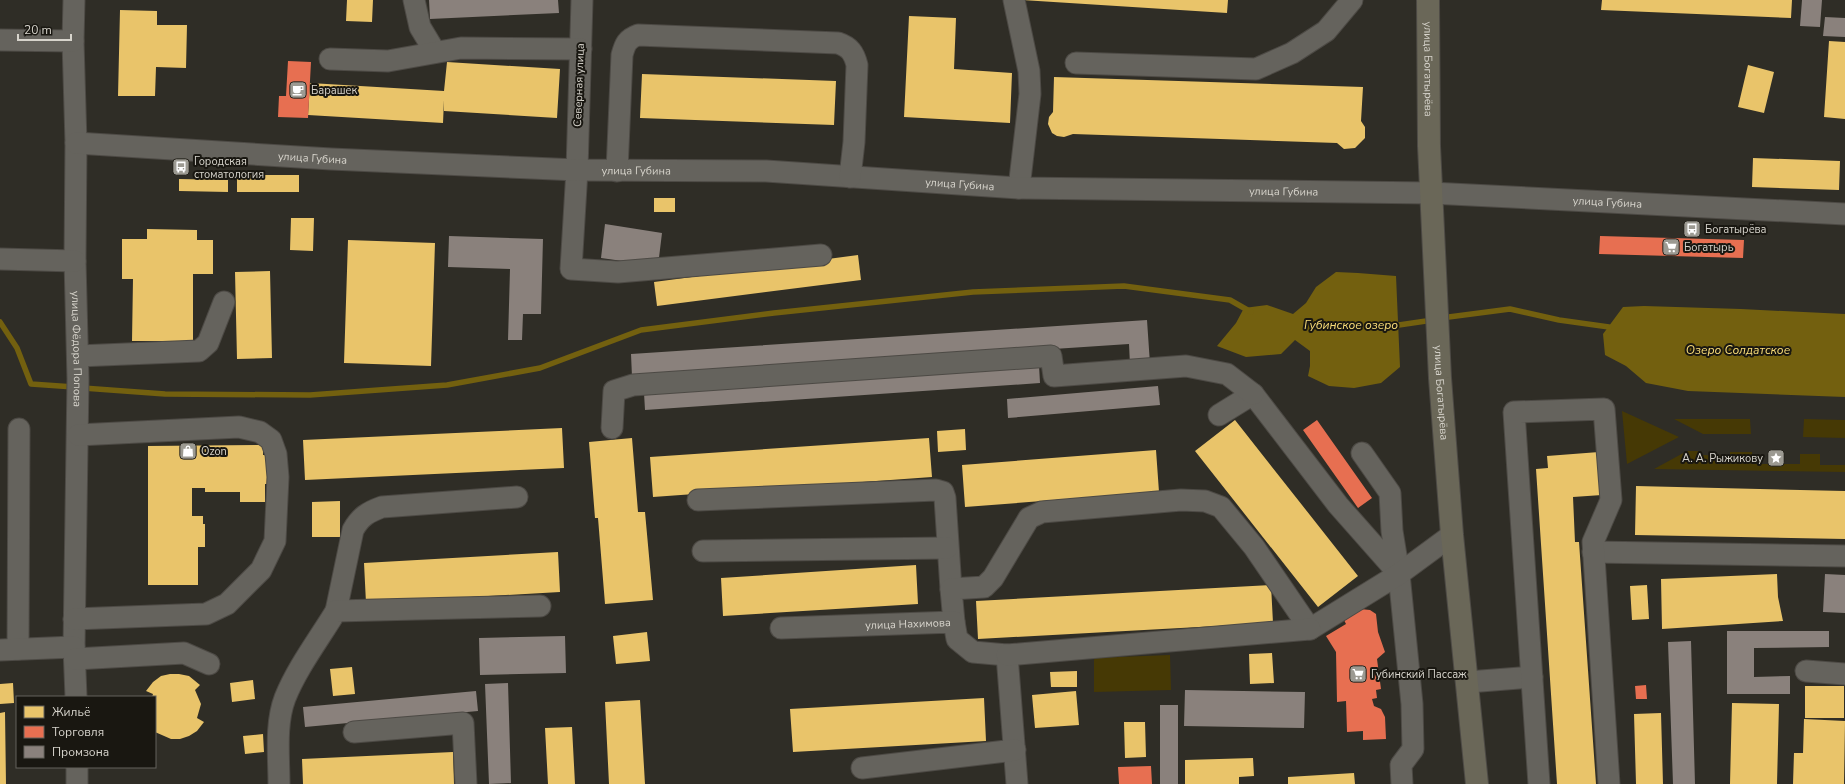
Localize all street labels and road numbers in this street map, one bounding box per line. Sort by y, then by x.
street label: улица Богатырёва [1421,21,1436,117]
street label: Северная улица [570,43,588,127]
street label: улица Губина [277,148,348,167]
street label: улица Губина [602,163,671,178]
street label: улица Губина [925,174,995,194]
street label: улица Губина [1249,183,1318,199]
street label: улица Губина [1572,193,1643,211]
street label: улица Фёдора Попова [68,291,86,407]
street label: улица Богатырёва [1431,345,1452,441]
street label: улица Нахимова [865,615,951,633]

